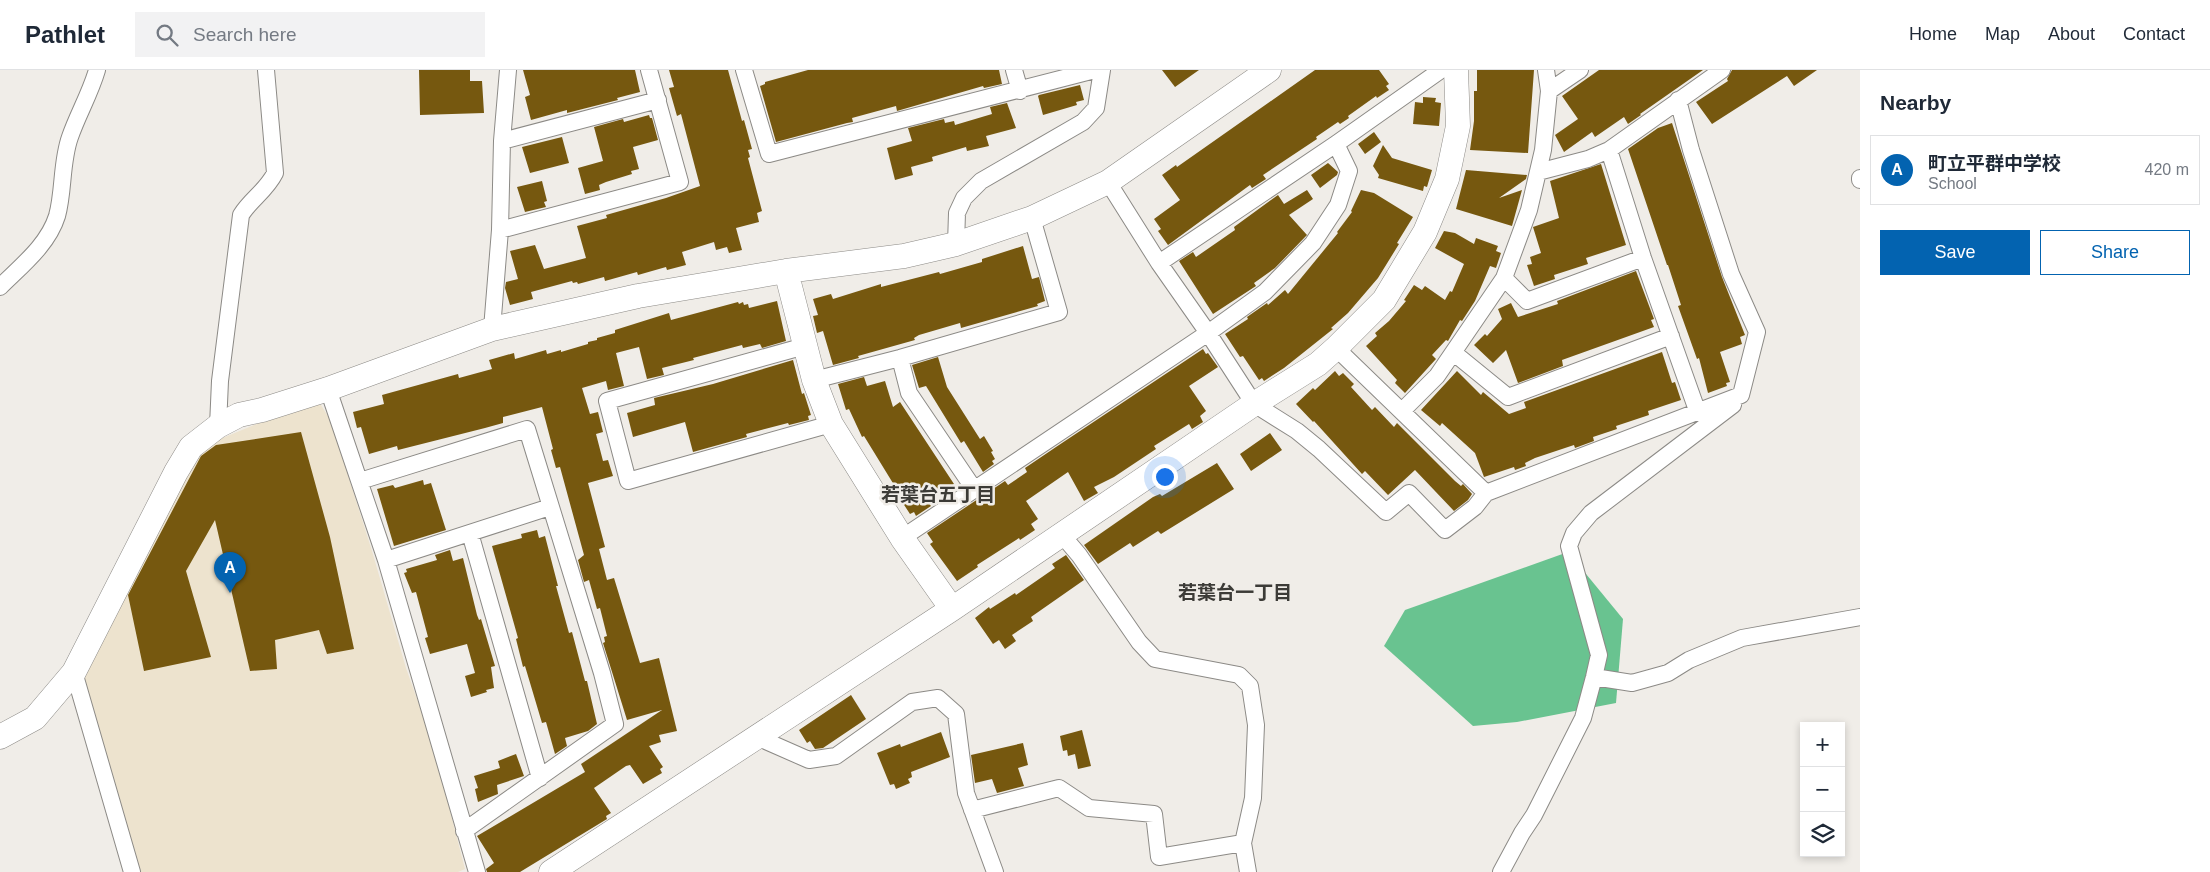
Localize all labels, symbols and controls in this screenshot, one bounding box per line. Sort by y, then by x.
search box [135,12,485,57]
text: Pathlet [25,21,105,48]
icon: search [153,21,181,49]
text: Search here [193,24,297,45]
text: Home [1909,24,1957,44]
text: Map [1985,24,2020,44]
text: About [2048,24,2095,44]
text: Contact [2123,24,2185,44]
text: Nearby [1880,91,1951,114]
text: 町立平群中学校 [1928,153,2061,174]
text: A [1891,161,1903,178]
text: 420 m [2145,161,2189,178]
text: School [1928,175,1977,192]
button: Save [1880,230,2030,275]
button: Share [2040,230,2190,275]
your location [1152,464,1178,490]
district label: 若葉台五丁目 [881,484,995,505]
pin: A [214,552,246,593]
district label: 若葉台一丁目 [1178,582,1292,603]
map controls [1800,722,1845,857]
button: + [1800,722,1845,767]
button: − [1800,767,1845,812]
button: layers [1800,812,1845,857]

